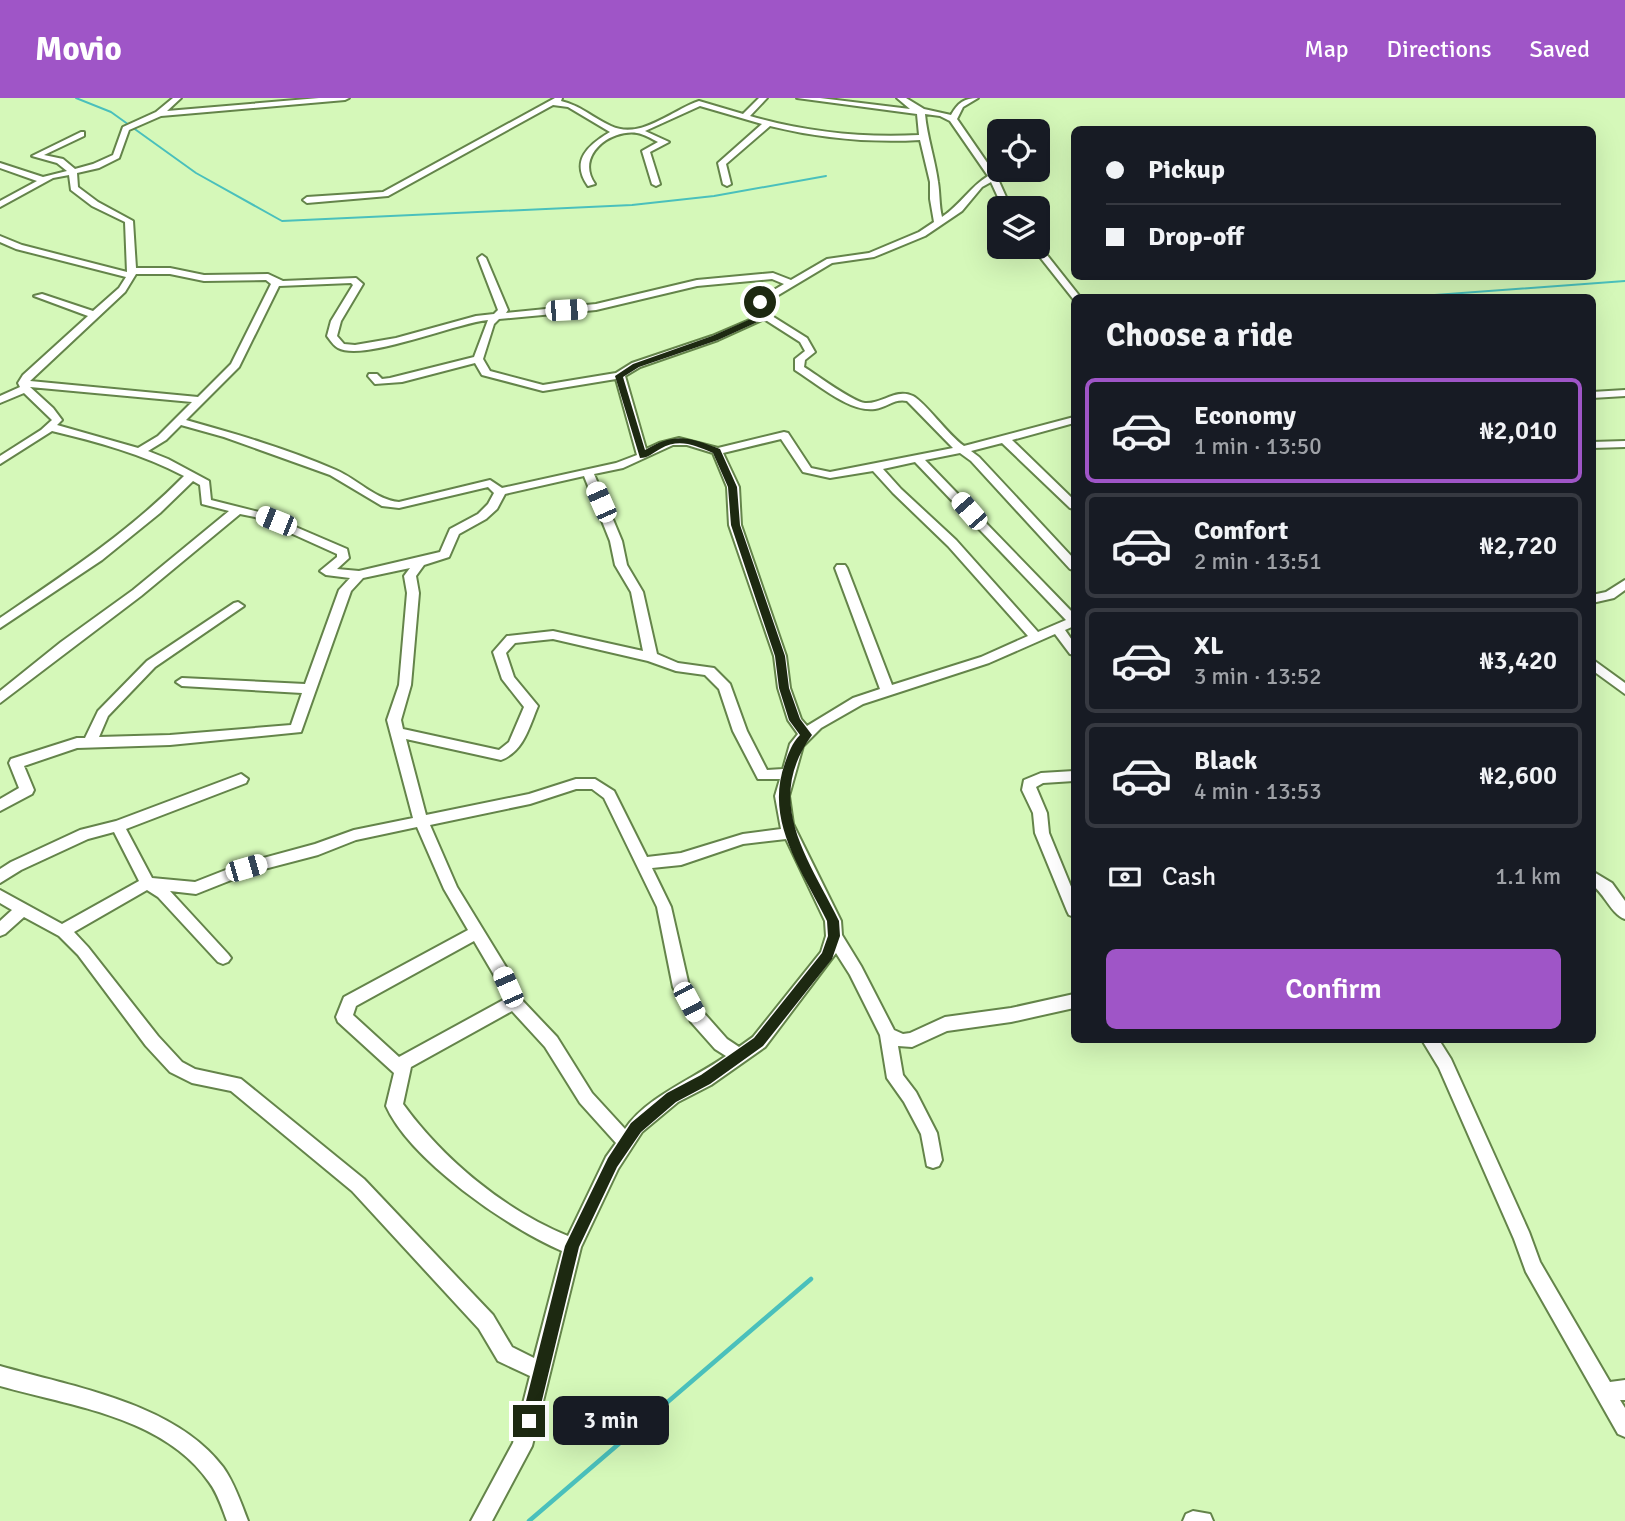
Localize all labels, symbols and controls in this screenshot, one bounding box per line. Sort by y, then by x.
text: Movio [35,29,122,70]
text: Map [1304,34,1349,64]
text: Directions [1387,34,1492,64]
text: Saved [1530,34,1590,64]
map controls [987,119,1050,259]
button: locate [987,119,1050,182]
text: Pickup [1148,154,1225,186]
button: layers [987,196,1050,259]
text: Drop-off [1148,221,1244,253]
route start [744,286,776,318]
car [545,298,588,322]
text: Choose a ride [1106,316,1293,355]
icon: car [1110,399,1173,462]
text: Economy [1194,400,1296,432]
text: ₦2,010 [1479,415,1557,447]
text: 1 min · 13:50 [1194,432,1322,461]
car [583,479,620,525]
car [948,488,991,534]
car [253,503,300,539]
icon: car [1110,514,1173,577]
text: Comfort [1194,515,1288,547]
text: ₦2,720 [1479,530,1557,562]
text: 2 min · 13:51 [1194,547,1322,576]
icon: car [1110,629,1173,692]
text: XL [1194,630,1224,662]
text: ₦3,420 [1479,645,1557,677]
text: 3 min · 13:52 [1194,662,1322,691]
icon: car [1110,744,1173,807]
text: Black [1194,745,1257,777]
text: ₦2,600 [1479,760,1557,792]
text: 4 min · 13:53 [1194,777,1322,806]
car [223,852,270,884]
icon: cash [1106,858,1144,896]
text: Cash [1162,861,1216,893]
text: 1.1 km [1495,862,1561,891]
button: Confirm [1106,949,1561,1029]
car [490,964,527,1010]
car [670,979,709,1025]
callout: 3 min [554,1396,669,1446]
route end [513,1405,545,1437]
text: 3 min [583,1406,639,1435]

